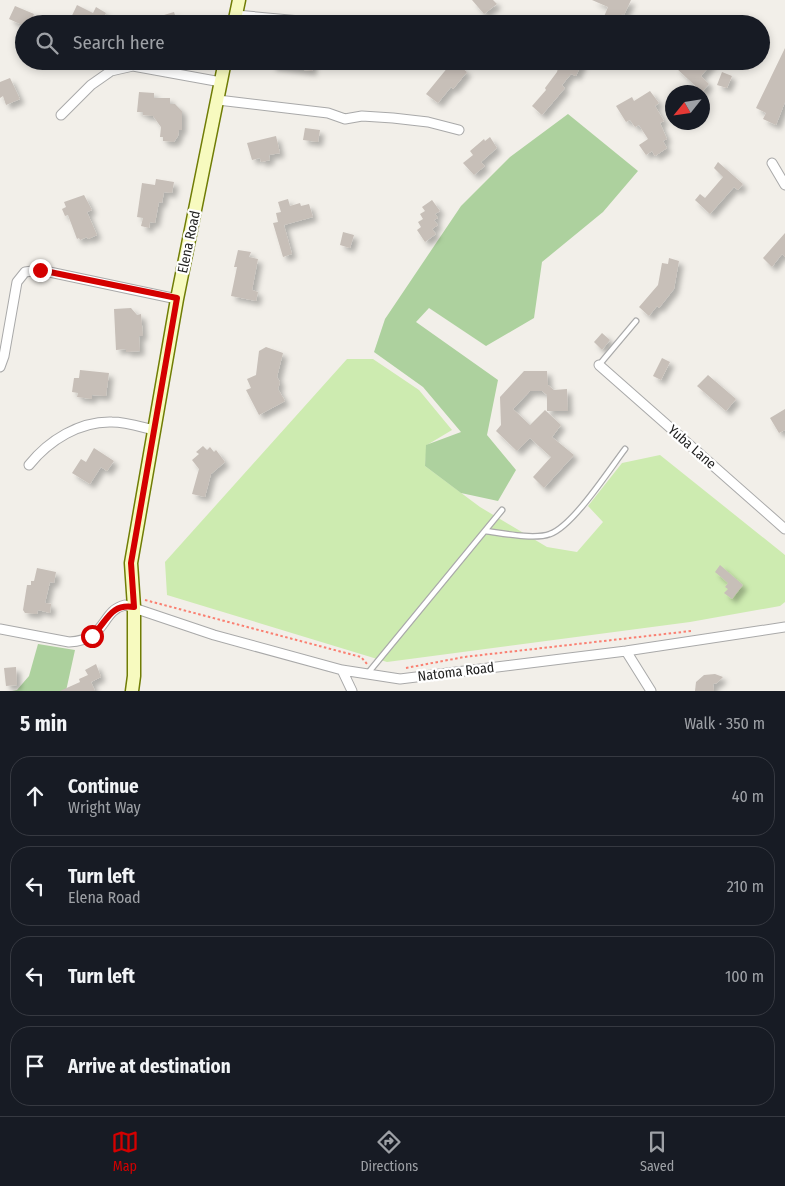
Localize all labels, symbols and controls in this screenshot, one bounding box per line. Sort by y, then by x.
search box [15,15,770,70]
icon: search [33,29,61,57]
text: Search here [73,31,165,54]
north arrow [665,85,710,130]
street label: Elena Road [174,209,204,275]
route end [29,259,52,282]
street label: Yuba Lane [664,421,720,473]
route start [81,625,104,648]
street label: Natoma Road [417,659,495,685]
text: 5 min [20,711,67,737]
text: Walk · 350 m [684,714,765,733]
text: Continue [68,775,139,798]
icon: ahead [21,782,49,810]
text: 40 m [732,787,764,806]
text: Wright Way [68,798,141,817]
text: Turn left [68,865,135,888]
icon: left [21,872,49,900]
text: 210 m [727,877,764,896]
text: Elena Road [68,888,141,907]
icon: left [21,962,49,990]
text: Turn left [68,965,135,988]
text: 100 m [725,967,764,986]
icon: arrive [21,1052,49,1080]
text: Arrive at destination [68,1055,231,1078]
tab: Map [111,1128,139,1175]
tab: Directions [360,1128,418,1175]
tab: Saved [640,1128,674,1175]

